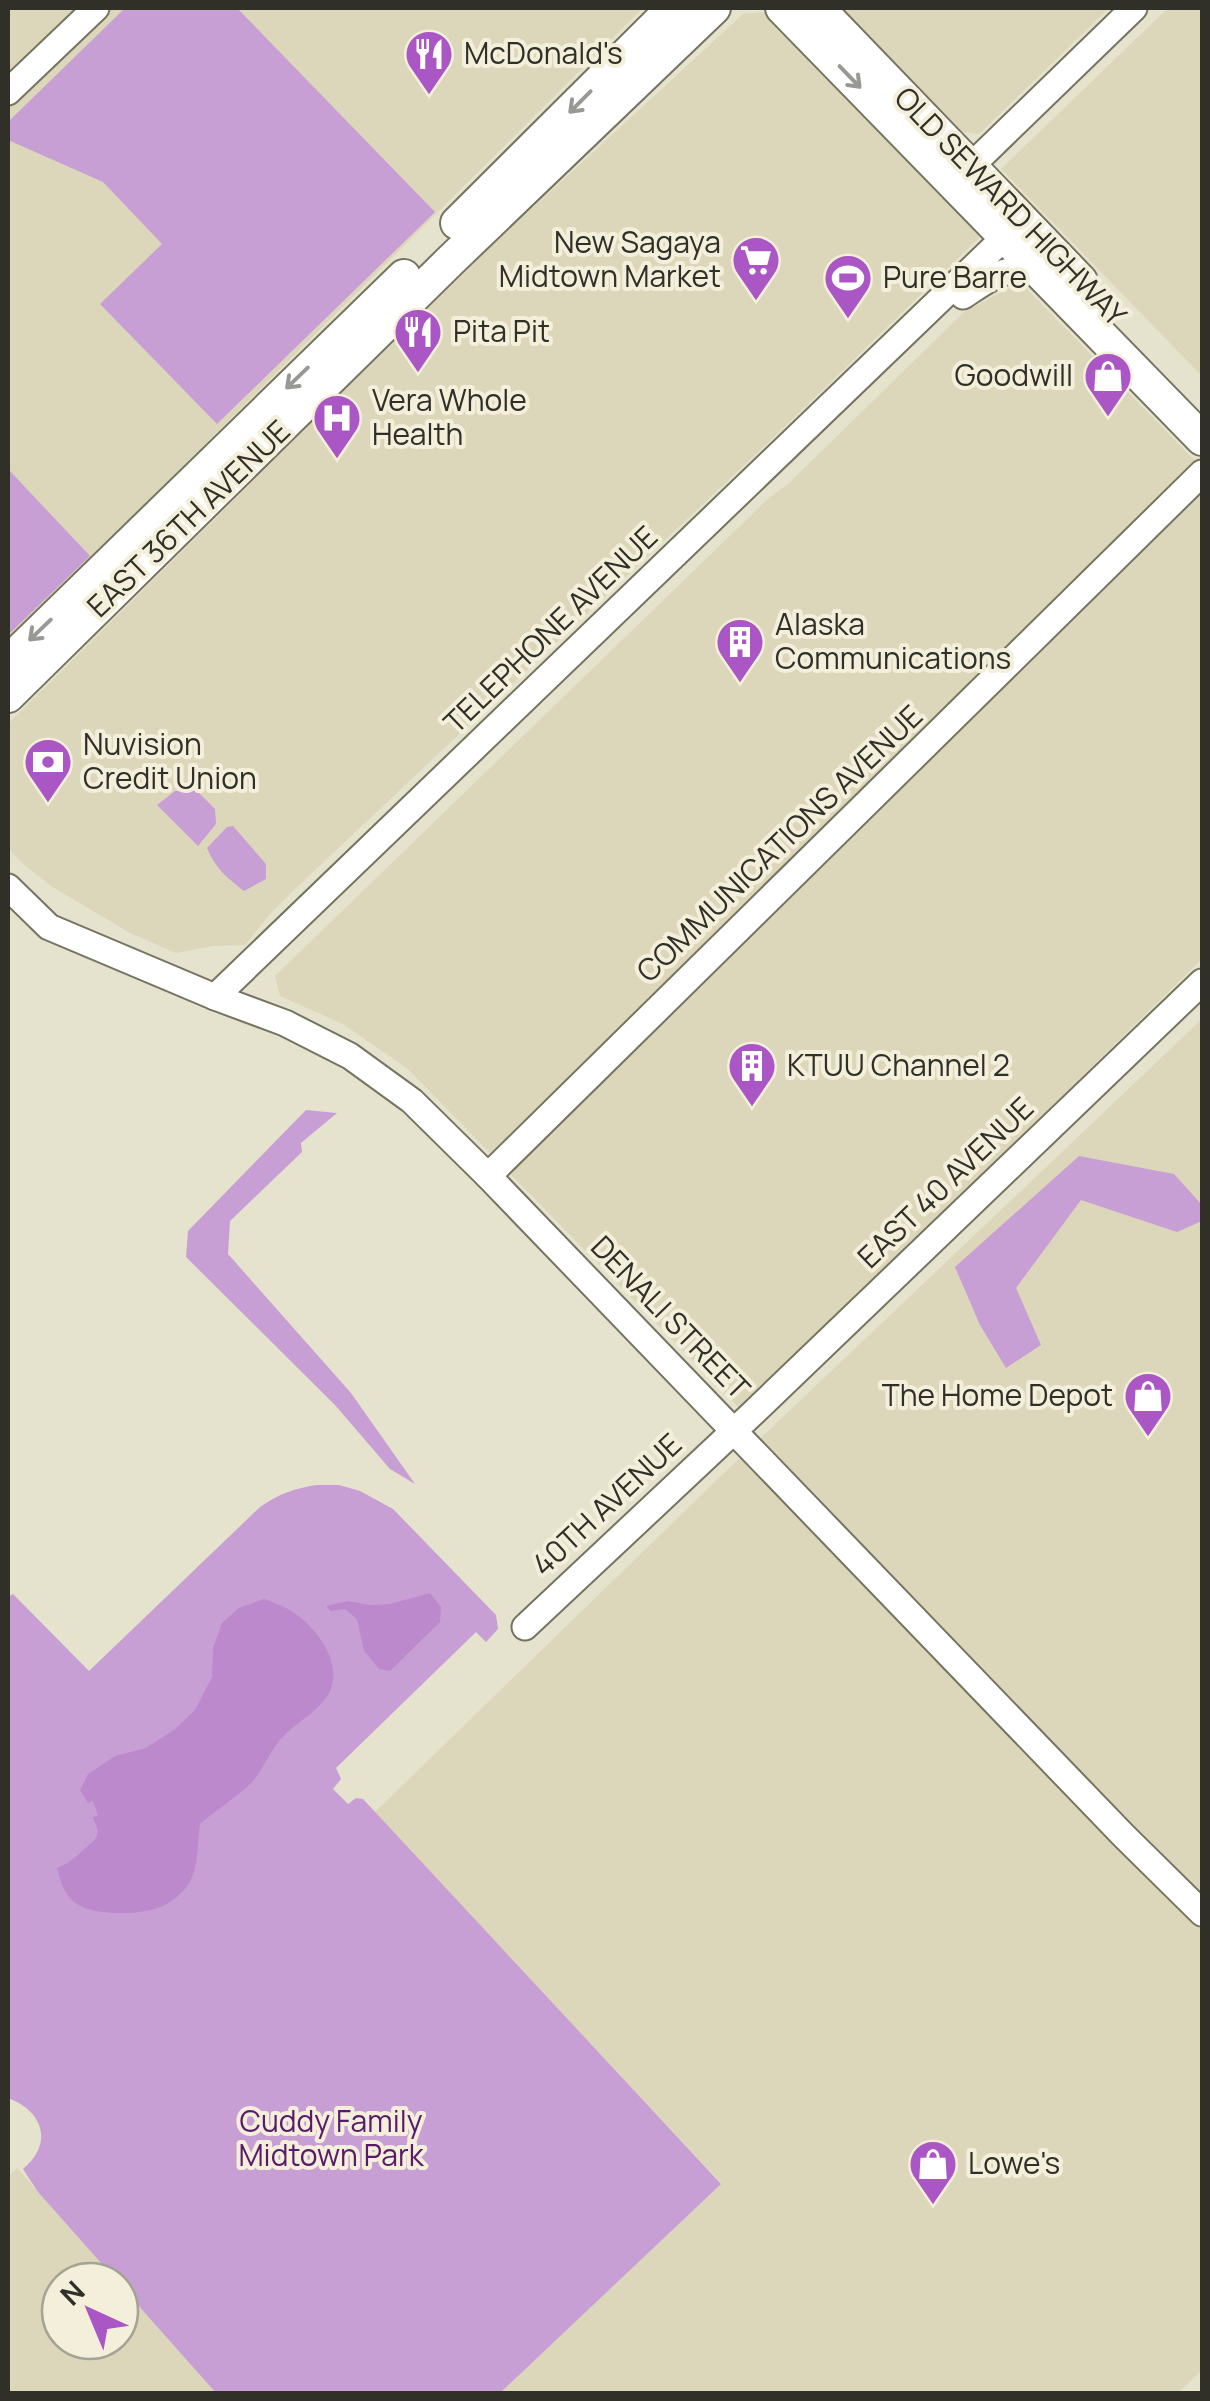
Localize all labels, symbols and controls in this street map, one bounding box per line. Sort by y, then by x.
restaurant icon: McDonald's [403,28,455,96]
place label: McDonald's [464,32,623,73]
one-way arrow [838,65,862,89]
street label: OLD SEWARD HIGHWAY [886,77,1136,335]
one-way arrow [568,89,592,113]
place label: New Sagaya Midtown Market [499,221,721,296]
supermarket icon: New Sagaya Midtown Market [730,234,782,302]
sports icon: Pure Barre [822,252,874,320]
place label: Pure Barre [883,256,1027,297]
restaurant icon: Pita Pit [392,306,444,374]
place label: Pita Pit [453,310,550,351]
shop icon: Goodwill [1082,350,1134,418]
place label: Goodwill [955,354,1073,395]
one-way arrow [286,366,310,390]
place label: Vera Whole Health [372,379,527,454]
hospital icon: Vera Whole Health [311,392,363,460]
street label: EAST 36TH AVENUE [78,410,298,626]
street label: TELEPHONE AVENUE [434,516,666,742]
place label: Alaska Communications [775,603,1011,678]
building icon: Alaska Communications [714,616,766,684]
one-way arrow [29,618,53,642]
street label: COMMUNICATIONS AVENUE [627,695,931,991]
place label: Nuvision Credit Union [83,723,257,798]
bank icon: Nuvision Credit Union [22,736,74,804]
building icon: KTUU Channel 2 [726,1040,778,1108]
place label: KTUU Channel 2 [787,1044,1010,1085]
street label: EAST 40 AVENUE [848,1087,1042,1276]
street label: DENALI STREET [583,1226,760,1408]
shop icon: The Home Depot [1122,1370,1174,1438]
place label: The Home Depot [882,1374,1113,1415]
street label: 40TH AVENUE [522,1424,690,1584]
park label: Cuddy Family Midtown Park [238,2100,425,2175]
shop icon: Lowe's [907,2138,959,2206]
place label: Lowe's [968,2142,1060,2183]
north arrow [40,2261,140,2361]
text: N [52,2272,92,2313]

